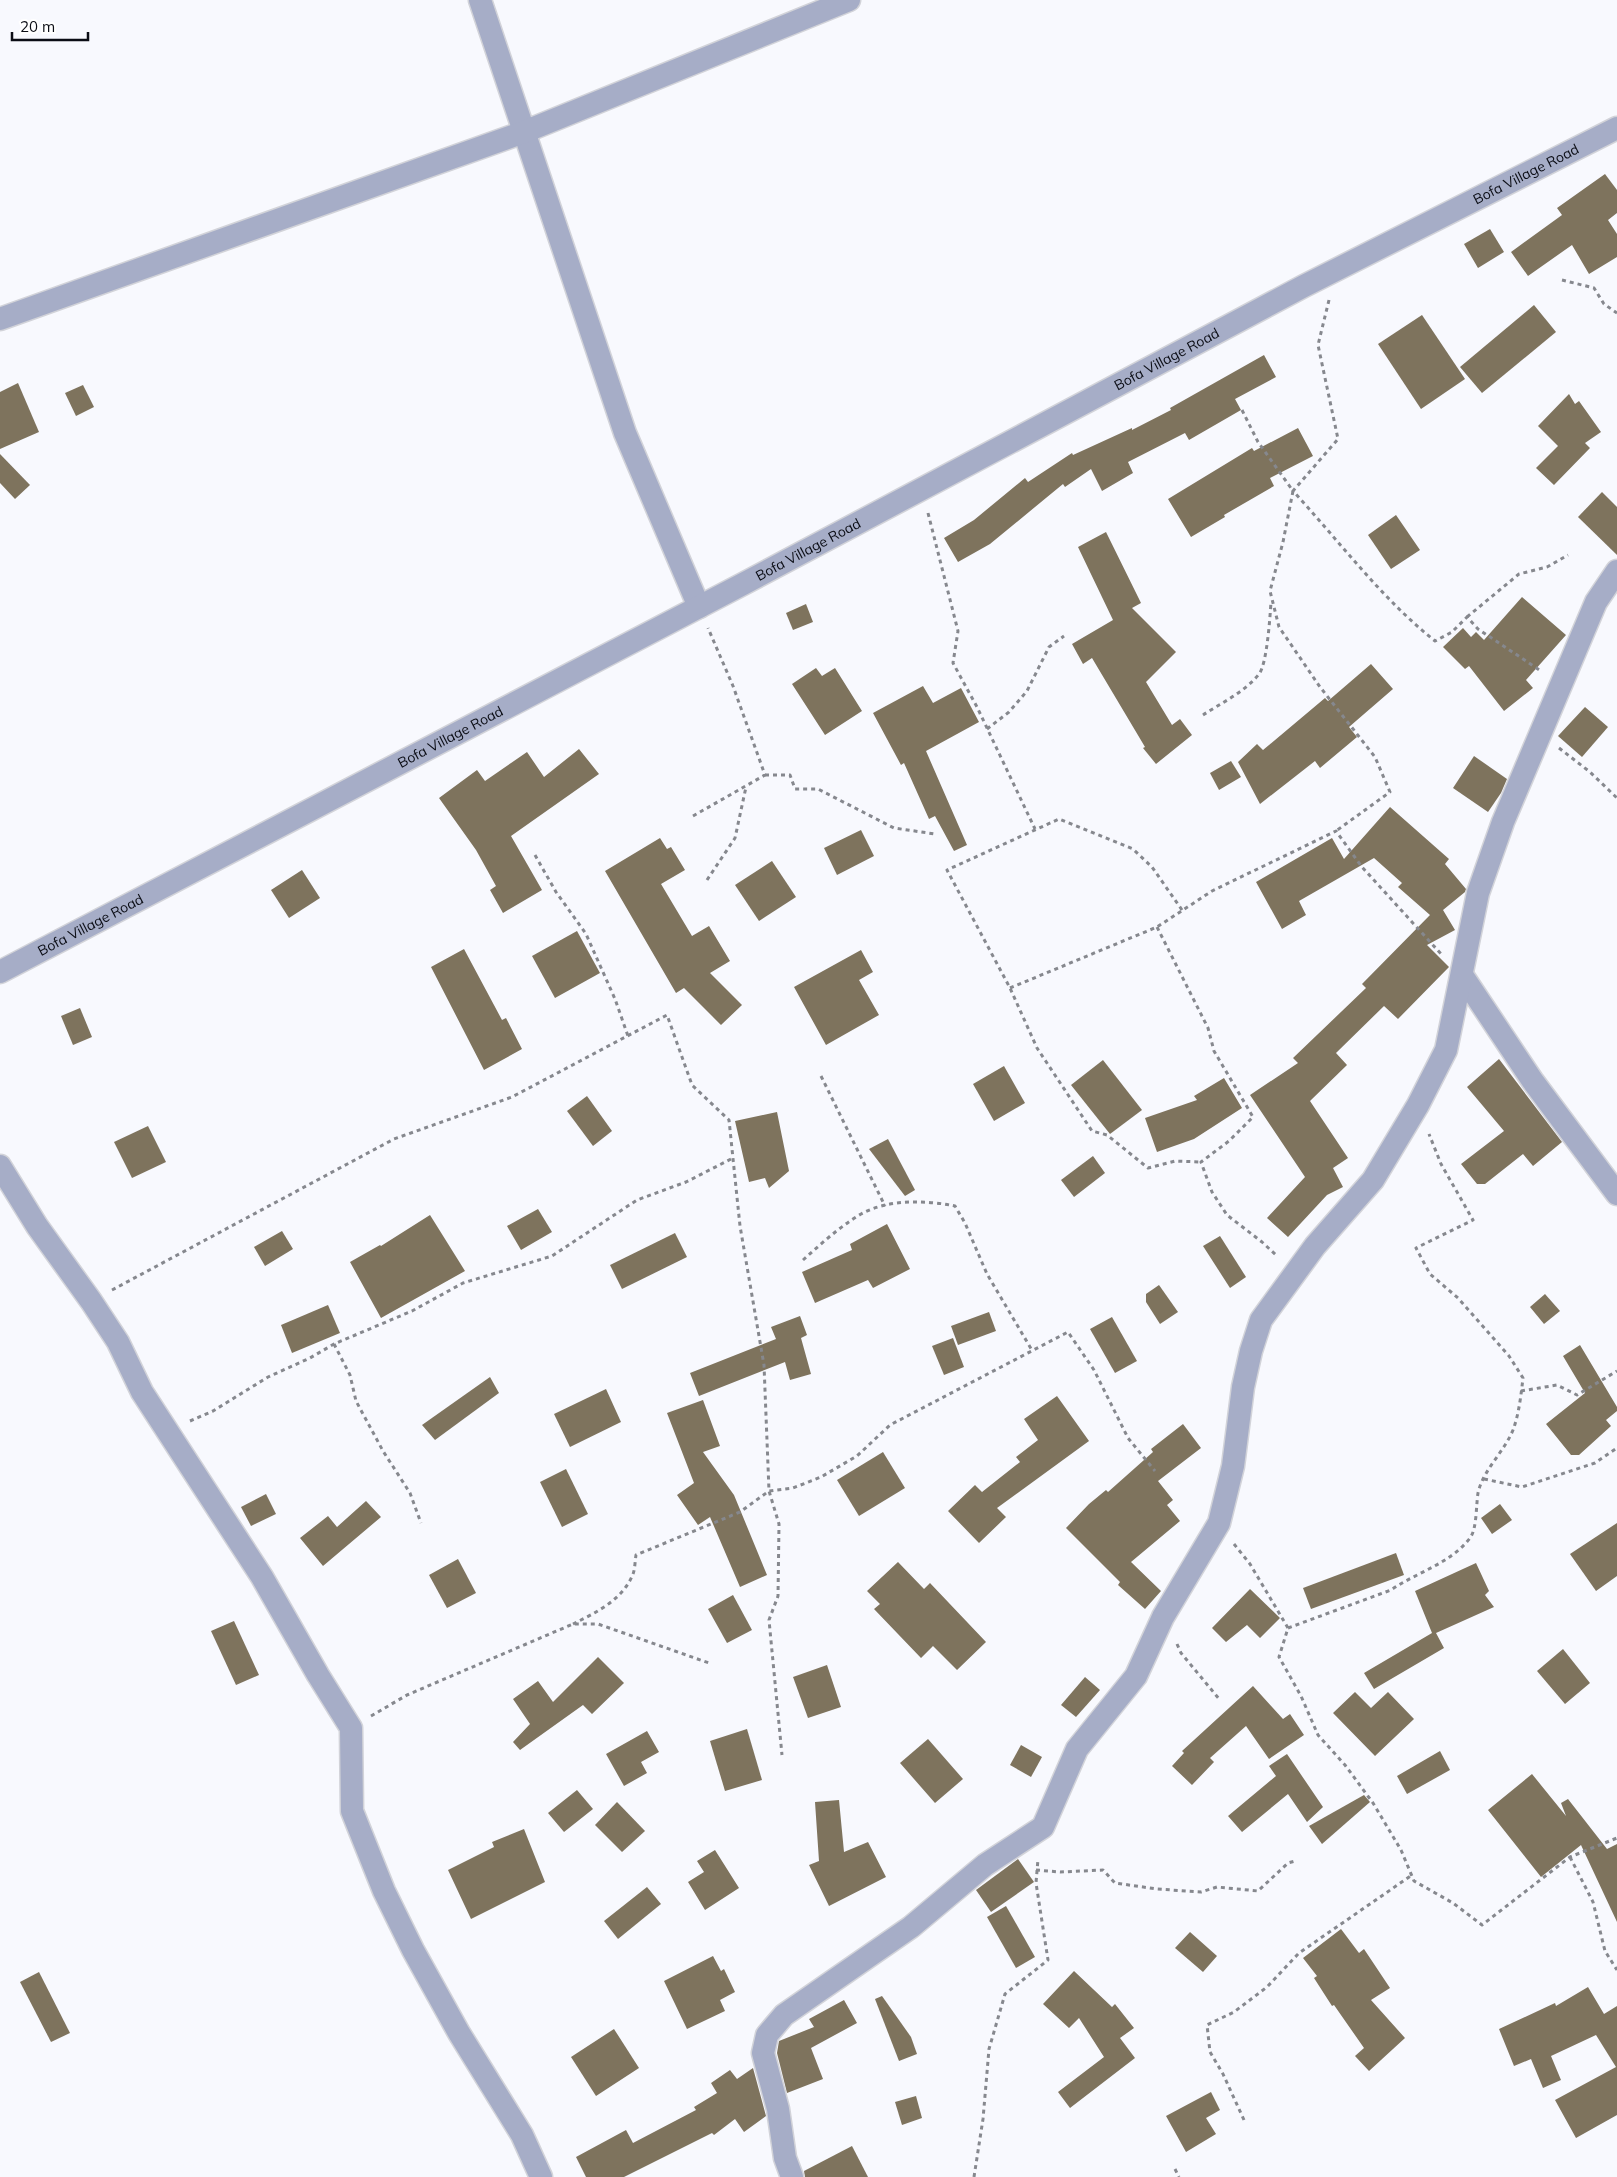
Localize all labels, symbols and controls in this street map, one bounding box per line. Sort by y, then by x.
scale bar [12,10,89,42]
text: 20 m [20,17,55,36]
street label: Bofa Village Road [1470,140,1582,208]
street label: Bofa Village Road [1111,324,1222,394]
street label: Bofa Village Road [753,514,864,585]
street label: Bofa Village Road [394,702,506,772]
street label: Bofa Village Road [35,890,146,960]

